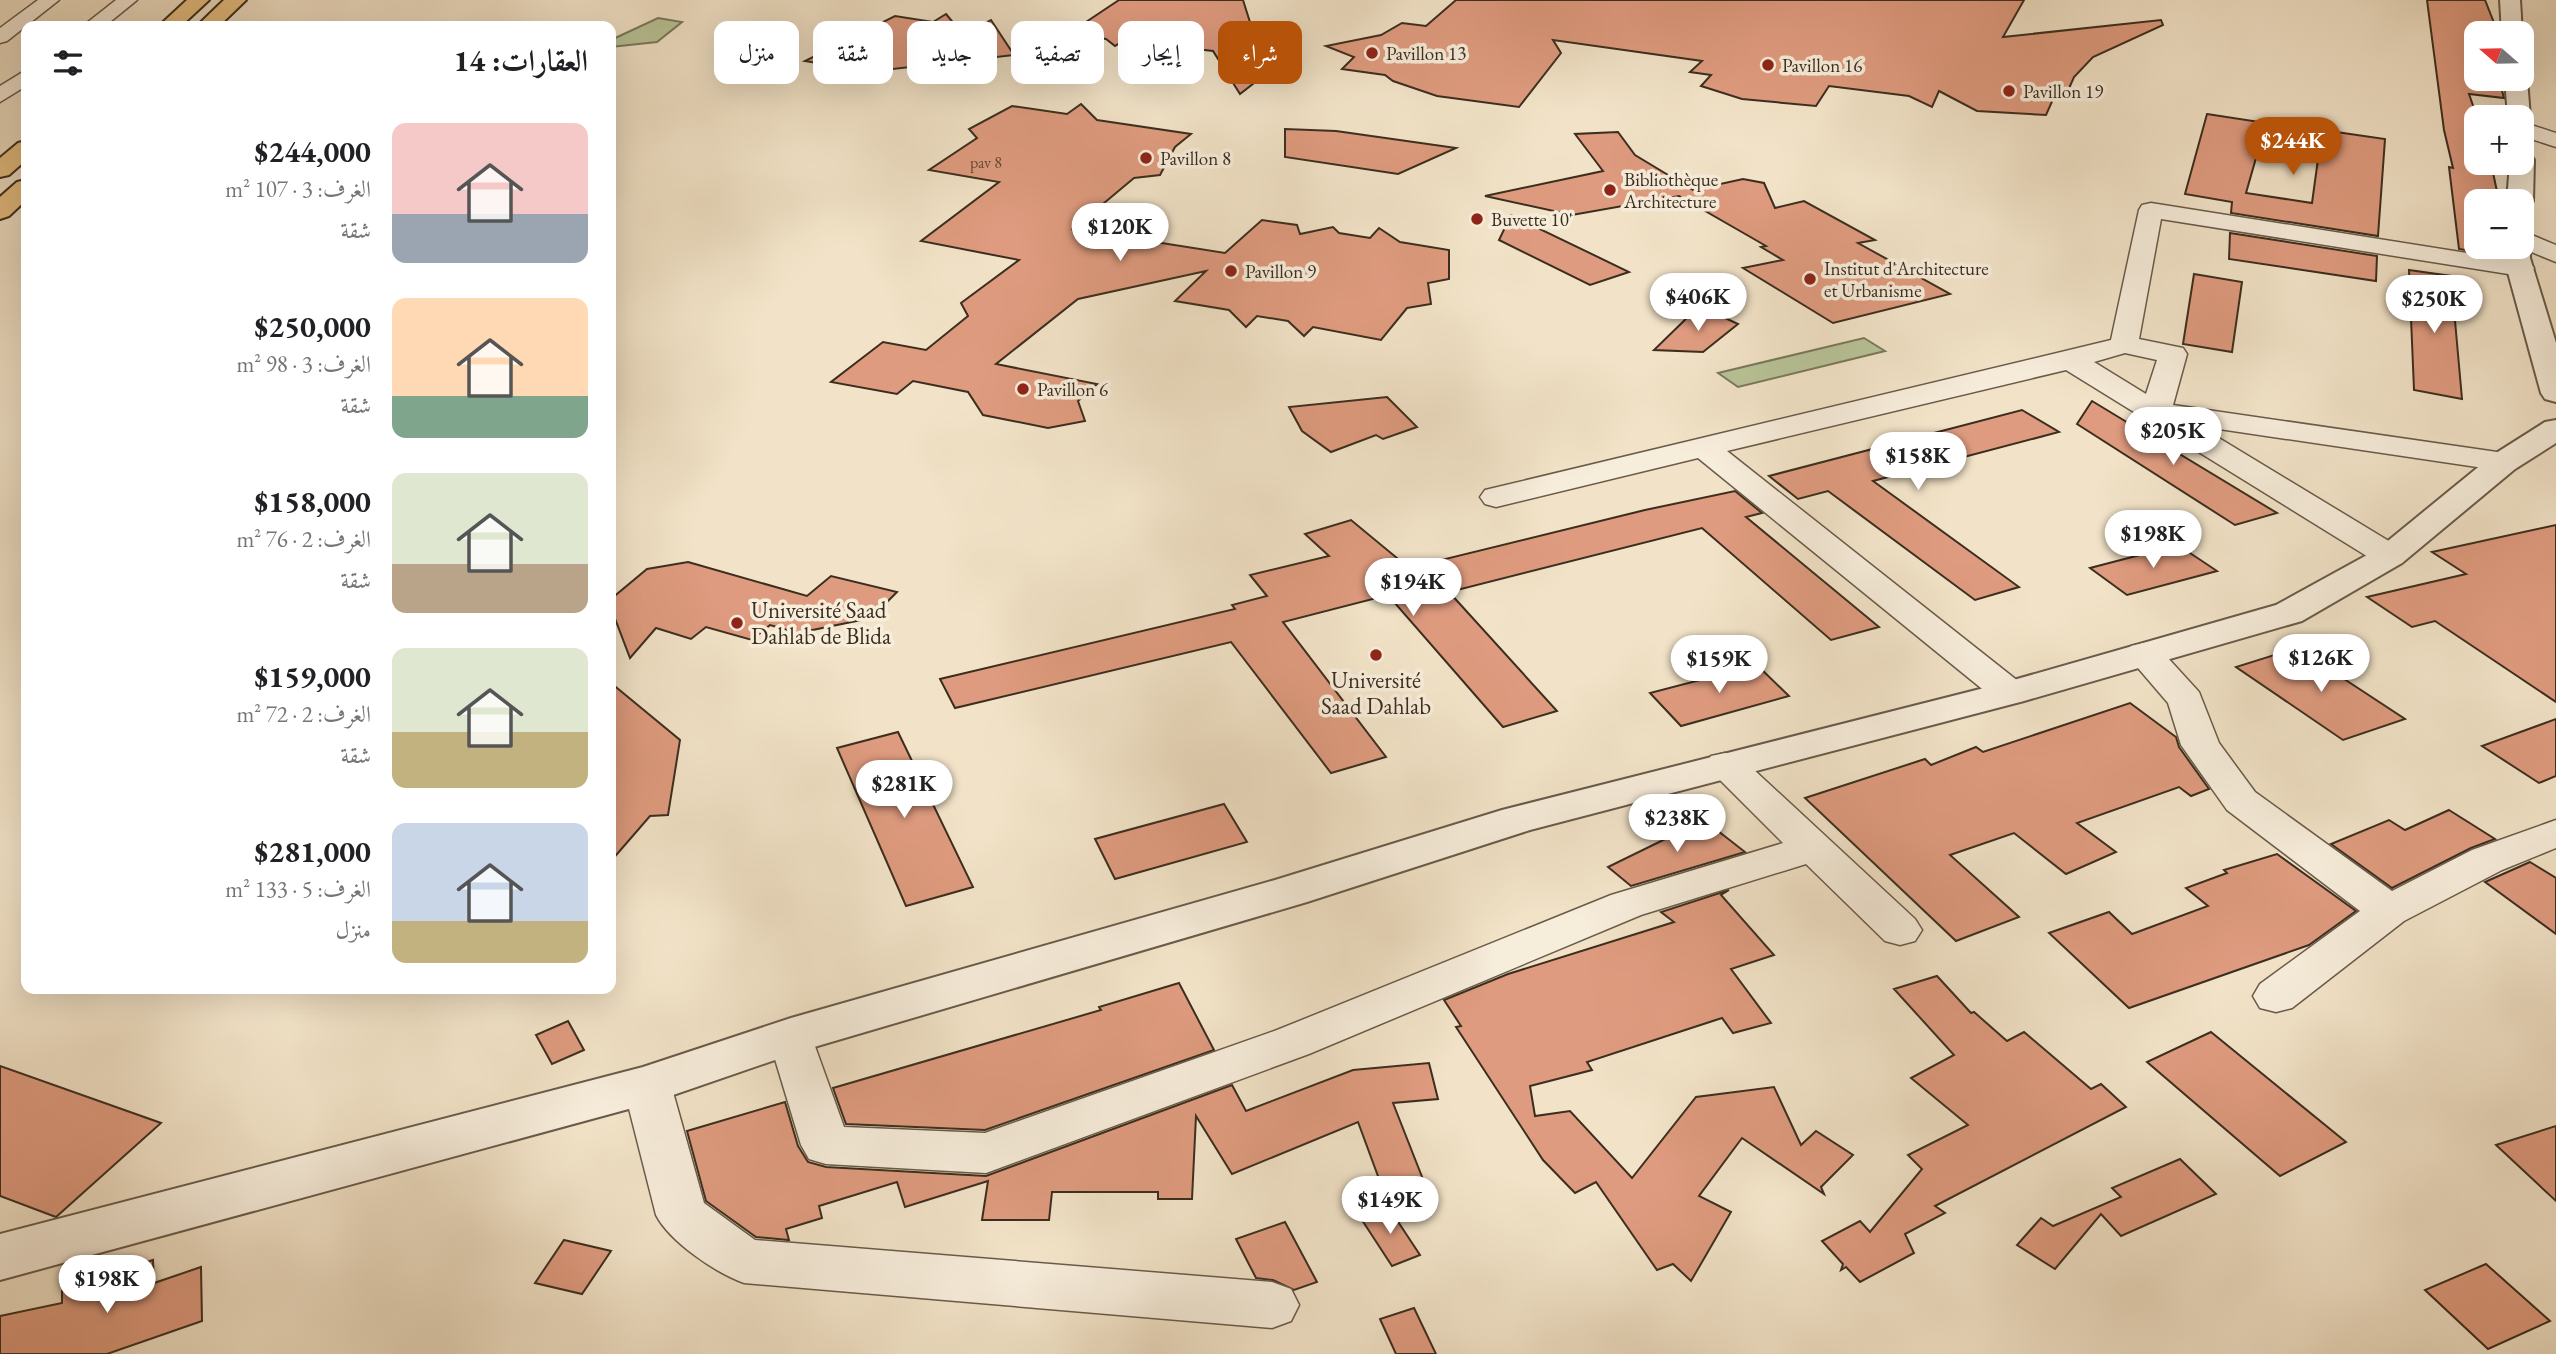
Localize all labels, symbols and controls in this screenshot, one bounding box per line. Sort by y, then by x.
chip: منزل [714,21,799,84]
chip: شقة [813,21,893,84]
chip: جديد [907,21,997,84]
chip: تصفية [1011,21,1104,84]
chip: إيجار [1118,21,1204,84]
chip: شراء [1218,21,1302,84]
north arrow [2464,21,2534,91]
map controls [2464,21,2534,259]
text: العقارات: 14 [453,41,588,80]
place label: Pavillon 13 [1386,41,1466,66]
icon: filters [49,44,87,82]
marker: Pavillon 13 [1364,45,1380,61]
place label: Pavillon 16 [1782,53,1862,78]
marker: Pavillon 16 [1760,57,1776,73]
place label: Pavillon 19 [2023,79,2103,104]
marker: Pavillon 19 [2001,83,2017,99]
button: + [2464,105,2534,175]
pin: $244K [2244,118,2342,177]
text: $244K [2261,125,2325,155]
text: $244,000 [255,132,371,171]
place label: Pavillon 8 [1160,146,1231,171]
marker: Pavillon 8 [1138,150,1154,166]
icon: home [448,151,532,235]
house number: pav 8 [970,152,1002,173]
place label: Bibliothèque Architecture [1623,167,1718,214]
text: الغرف: 3 · 107 m² [225,174,371,204]
marker: Bibliothèque Architecture [1602,182,1618,198]
button: − [2464,189,2534,259]
pin: $120K [1071,204,1169,263]
place label: Buvette 10' [1491,207,1573,232]
text: $120K [1088,211,1152,241]
marker: Buvette 10' [1469,211,1485,227]
text: شقة [341,215,371,245]
place label: Institut d'Architecture et Urbanisme [1824,256,1989,303]
place label: Pavillon 9 [1245,259,1316,284]
marker: Pavillon 9 [1223,263,1239,279]
marker: Institut d'Architecture et Urbanisme [1802,271,1818,287]
pin: $406K [1649,274,1747,333]
pin: $250K [2385,276,2483,335]
text: $406K [1666,281,1730,311]
text: $250K [2402,283,2466,313]
text: $250,000 [255,307,371,346]
icon: home [448,326,532,410]
text: الغرف: 3 · 98 m² [236,349,371,379]
place label: Pavillon 6 [1037,377,1108,402]
marker: Pavillon 6 [1015,381,1031,397]
text: شقة [341,390,371,420]
pin: $205K [2124,407,2222,467]
text: $205K [2141,415,2205,445]
pin: $158K [1869,433,1967,492]
text: $158K [1886,440,1950,470]
text: $158,000 [255,482,371,521]
icon: home [448,501,532,585]
pin: $198K [2104,510,2202,570]
text: $198K [2121,518,2185,548]
text: الغرف: 2 · 76 m² [236,524,371,554]
pin: $194K [1364,558,1462,618]
text: شقة [341,565,371,595]
text: $194K [1381,566,1445,596]
place label: Université Saad Dahlab de Blida [751,595,892,651]
marker: Université Saad Dahlab de Blida [729,615,745,631]
pin: $126K [2272,634,2370,694]
pin: $159K [1670,636,1768,695]
text: $126K [2289,642,2353,672]
text: $159K [1687,643,1751,673]
marker: Université Saad Dahlab [1368,647,1384,663]
text: $159,000 [255,657,371,696]
place label: Université Saad Dahlab [1321,665,1431,721]
icon: home [448,676,532,760]
text: الغرف: 2 · 72 m² [236,699,371,729]
text: شقة [341,740,371,770]
pin: $281K [855,760,953,820]
text: $281K [872,768,936,798]
pin: $238K [1628,794,1726,854]
text: $238K [1645,802,1709,832]
text: $281,000 [255,832,371,871]
icon: home [448,851,532,935]
text: الغرف: 5 · 133 m² [225,874,371,904]
text: منزل [336,915,371,945]
pin: $149K [1341,1176,1439,1236]
text: $149K [1358,1184,1422,1214]
pin: $198K [58,1256,156,1315]
text: $198K [75,1263,139,1293]

